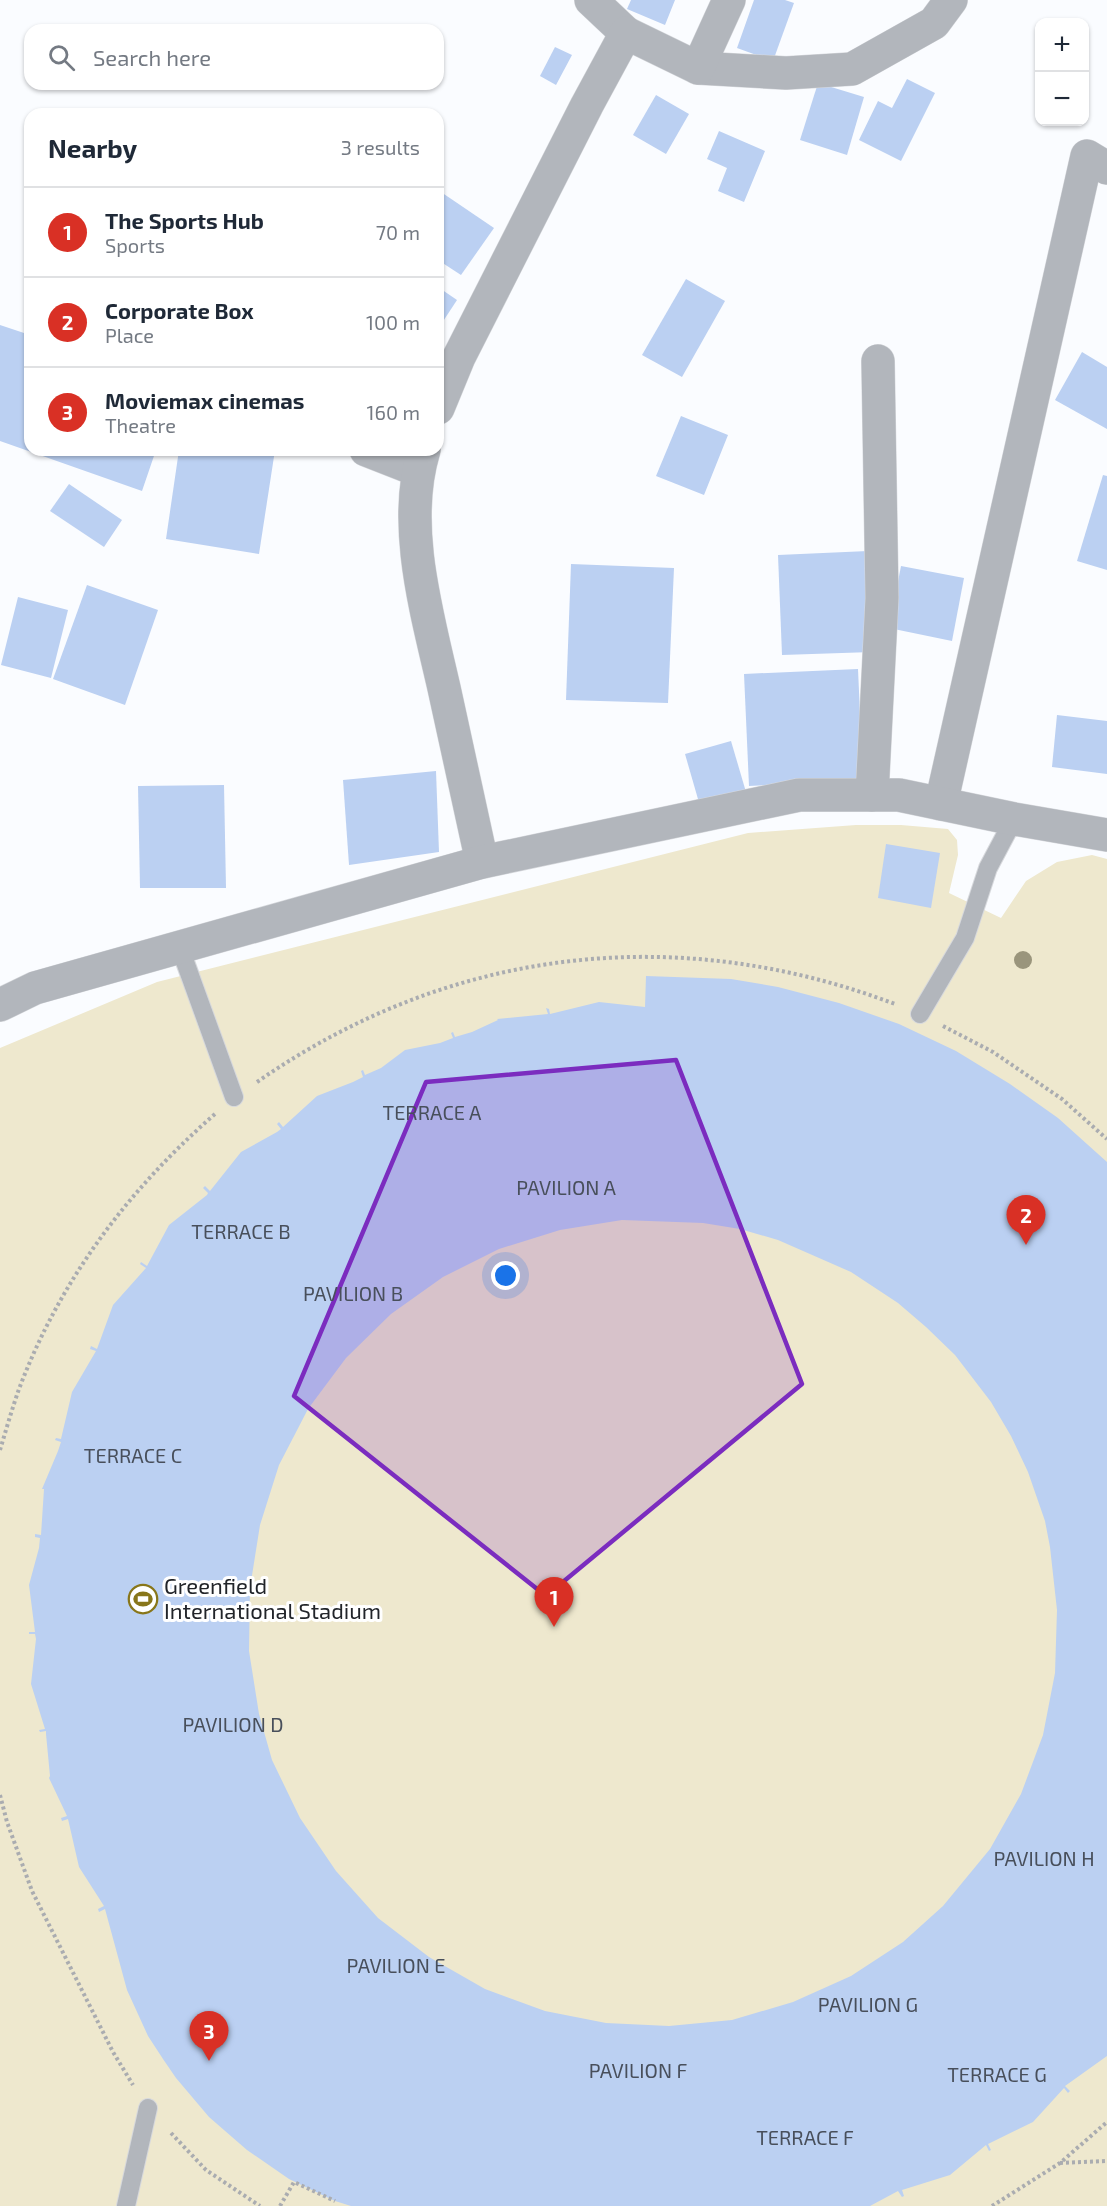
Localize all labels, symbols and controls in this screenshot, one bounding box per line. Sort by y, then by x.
map controls [1035,18,1089,126]
button: + [1035,18,1089,72]
search box [24,24,444,90]
icon: search [45,41,78,74]
text: Search here [93,44,211,70]
button: − [1035,72,1089,126]
text: Nearby [48,132,137,163]
text: 3 results [341,135,420,159]
text: The Sports Hub [105,207,264,233]
text: 1 [63,220,72,244]
text: 70 m [376,220,420,244]
text: Sports [105,233,165,257]
text: Corporate Box [105,297,254,323]
text: 2 [62,310,73,334]
text: 100 m [366,310,420,334]
text: Place [105,323,154,347]
text: Moviemax cinemas [105,387,305,413]
text: 3 [62,400,73,424]
text: 160 m [367,400,420,424]
text: Theatre [105,413,176,437]
house number: TERRACE A [383,1100,482,1124]
house number: PAVILION A [516,1175,616,1199]
pin: 2 [1006,1196,1046,1245]
house number: TERRACE B [191,1219,291,1243]
your location [491,1261,520,1290]
house number: PAVILION B [303,1281,403,1305]
house number: TERRACE C [84,1443,182,1467]
place label: Greenfield International Stadium [164,1572,381,1623]
pin: 1 [534,1578,574,1627]
sports icon: Greenfield International Stadium [127,1583,159,1615]
house number: PAVILION D [183,1712,284,1736]
house number: PAVILION H [993,1846,1095,1870]
house number: PAVILION E [347,1953,445,1977]
house number: PAVILION G [818,1992,918,2016]
pin: 3 [190,2012,228,2061]
house number: PAVILION F [589,2058,687,2082]
house number: TERRACE G [947,2062,1047,2086]
house number: TERRACE F [756,2125,854,2149]

